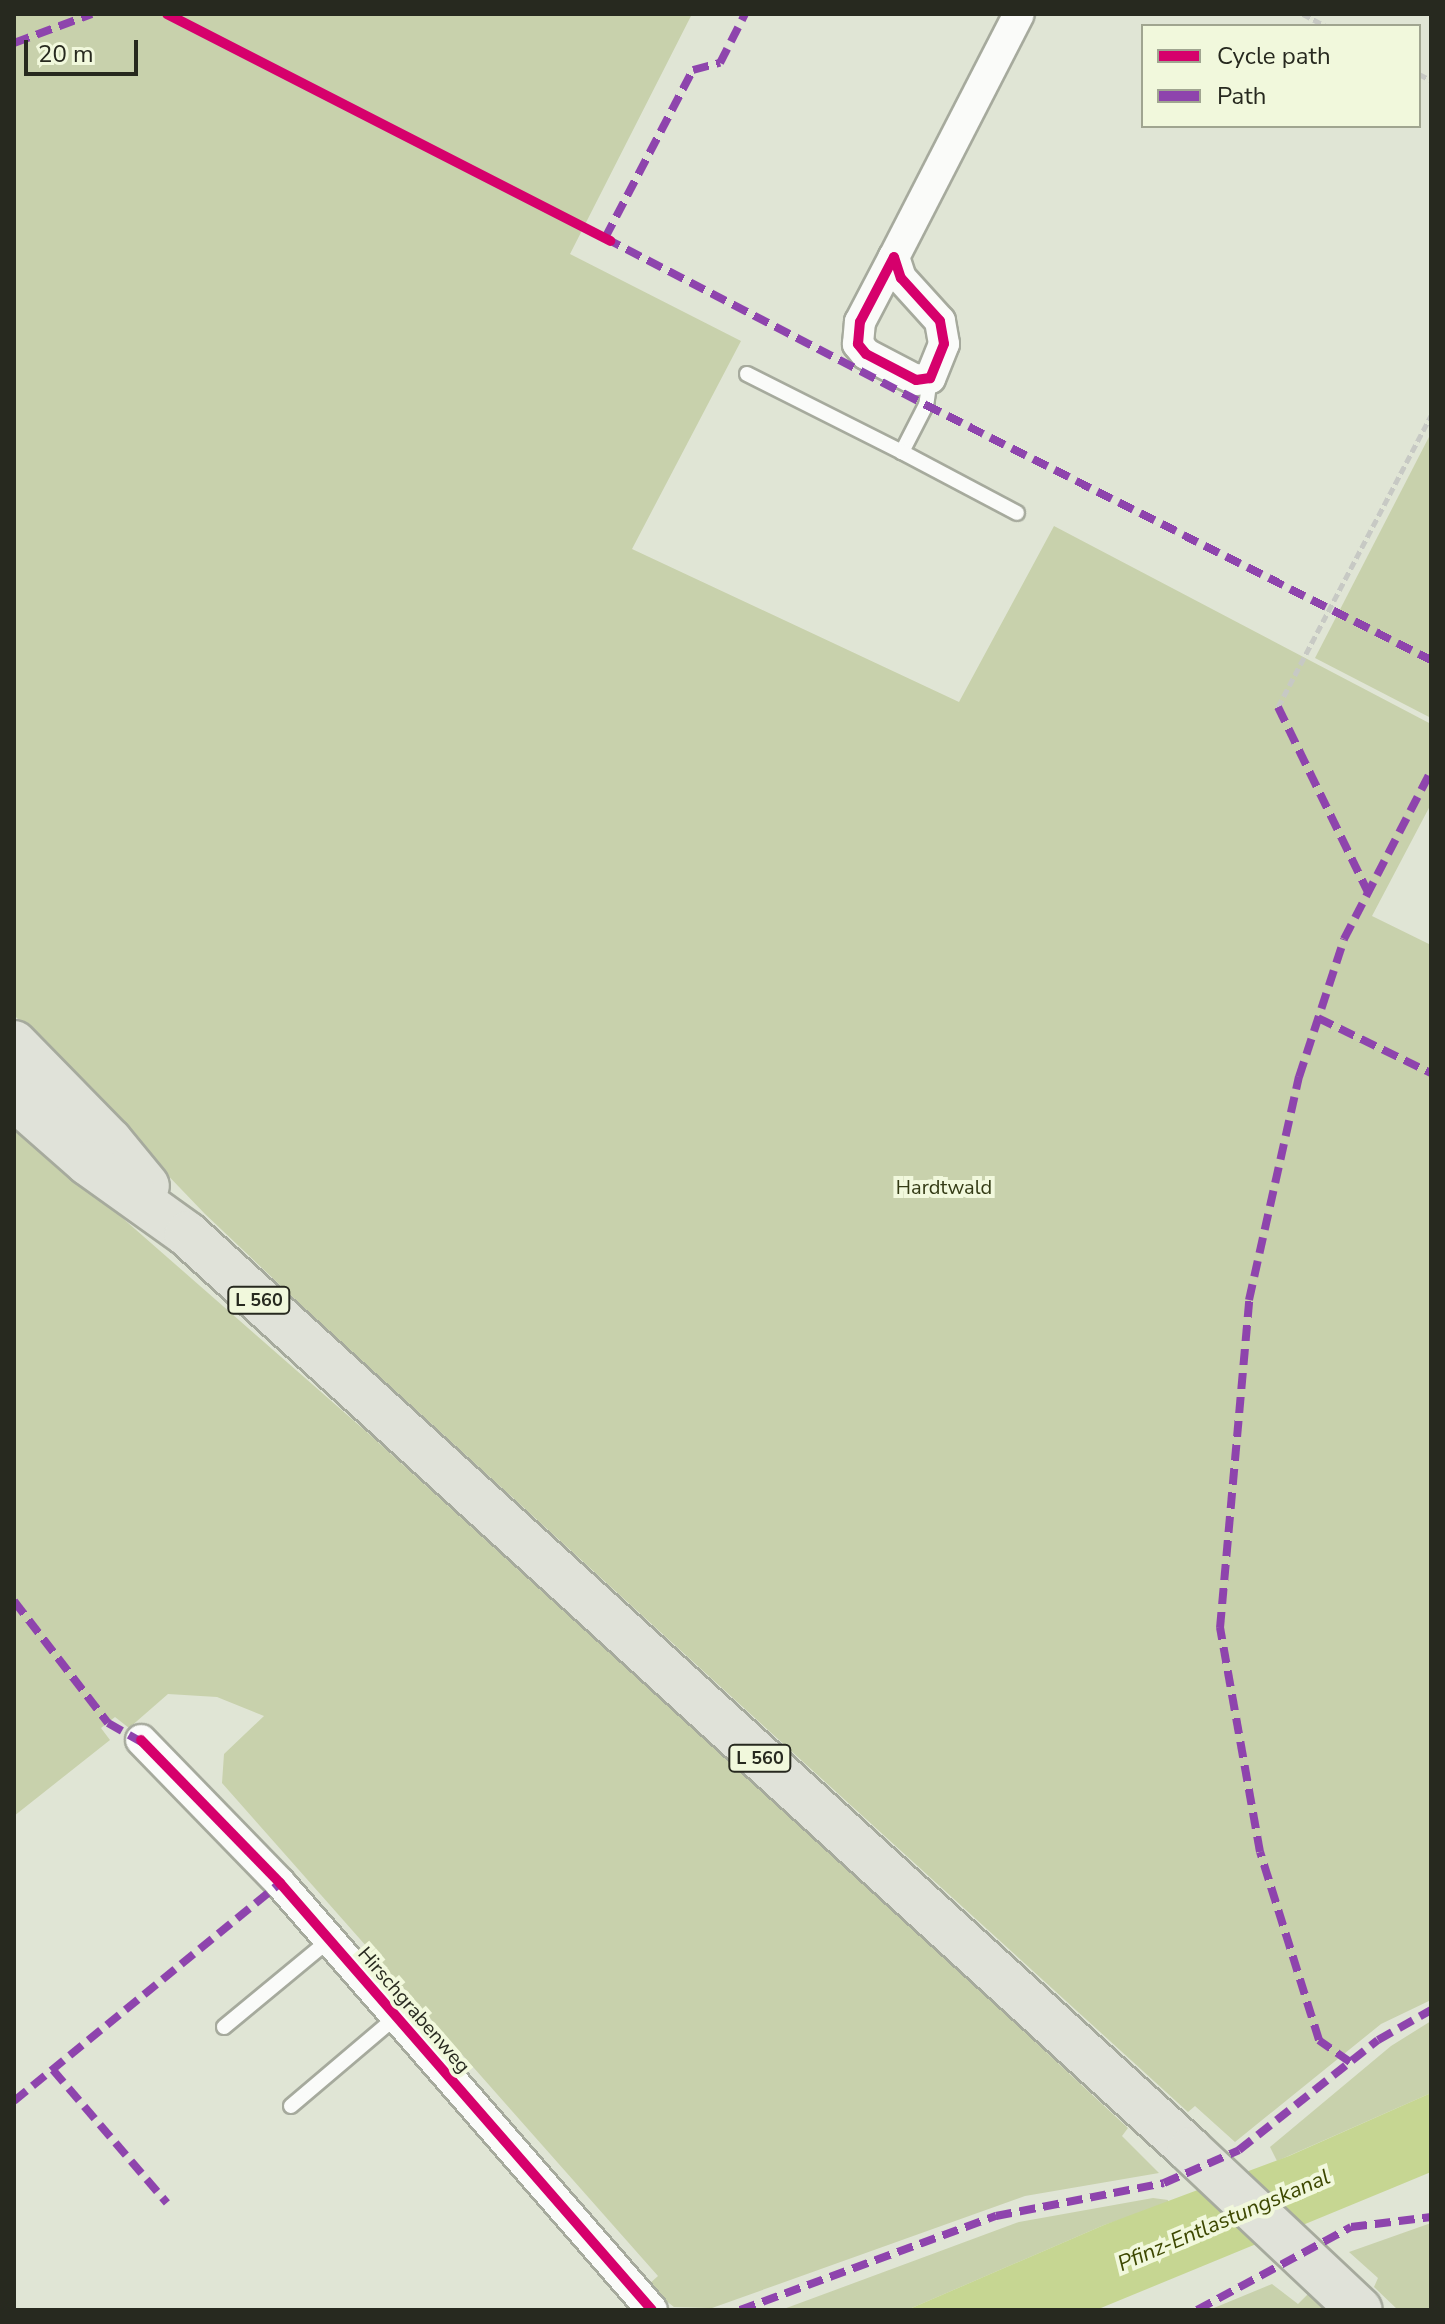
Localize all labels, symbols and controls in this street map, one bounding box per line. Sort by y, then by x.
scale bar [28,24,142,74]
legend [1141,24,1421,128]
text: 20 m [38,38,94,70]
text: Cycle path [1217,40,1331,72]
text: Path [1217,80,1266,112]
park label: Hardtwald [896,1175,992,1199]
road number: L 560 [227,1286,291,1314]
road number: L 560 [728,1744,792,1772]
street label: Hirschgrabenweg [353,1942,475,2078]
water label: Pfinz-Entlastungskanal [1114,2164,1334,2278]

